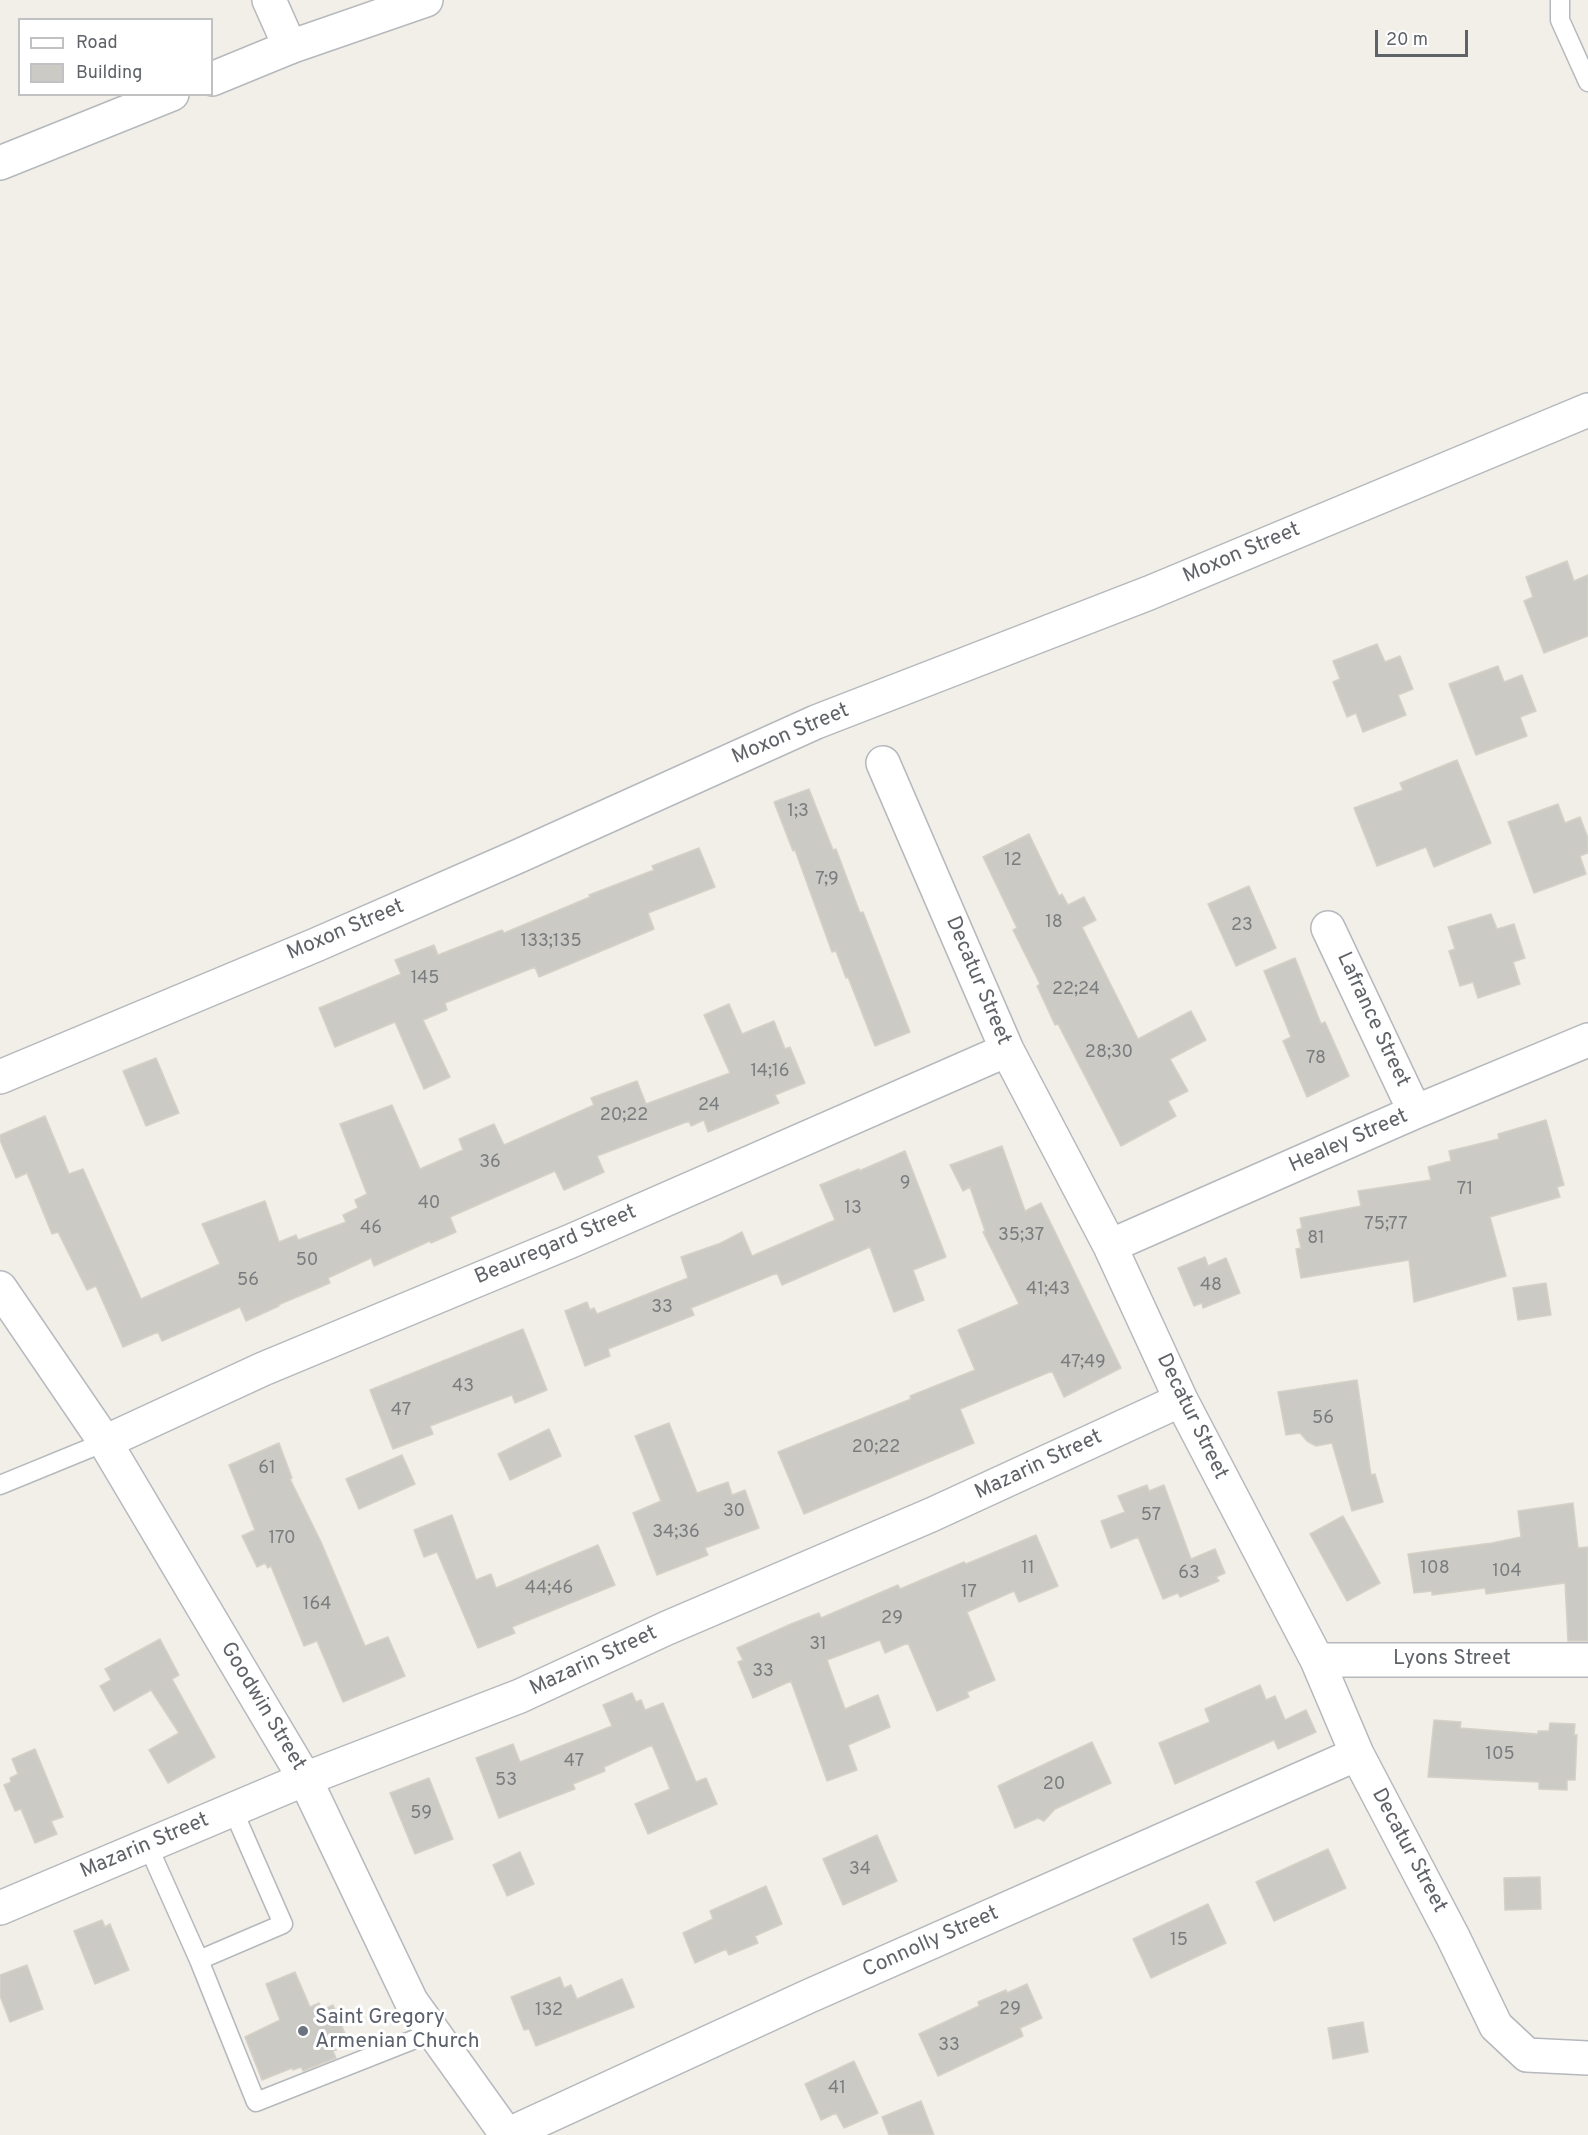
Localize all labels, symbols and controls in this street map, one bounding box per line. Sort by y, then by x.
legend [18,18,213,96]
scale bar [1378,18,1471,56]
text: 20 m [1386,29,1428,52]
text: Road [76,32,118,55]
text: Building [76,62,142,85]
street label: Moxon Street [1180,518,1304,590]
street label: Moxon Street [729,699,853,771]
house number: 1;3 [787,801,809,823]
house number: 12 [1004,850,1022,872]
house number: 7;9 [815,869,839,891]
street label: Moxon Street [284,895,408,967]
house number: 18 [1045,912,1063,934]
street label: Decatur Street [939,913,1015,1049]
house number: 23 [1231,915,1253,937]
house number: 133;135 [520,931,582,953]
street label: Lafrance Street [1330,949,1414,1091]
house number: 145 [411,968,439,990]
house number: 22;24 [1052,979,1100,1001]
house number: 28;30 [1085,1042,1133,1064]
house number: 78 [1306,1048,1326,1070]
house number: 14;16 [750,1061,790,1083]
house number: 24 [698,1095,720,1117]
house number: 20;22 [600,1105,648,1127]
street label: Healey Street [1286,1105,1412,1179]
house number: 36 [479,1152,501,1174]
house number: 9 [900,1173,910,1195]
house number: 71 [1457,1179,1473,1201]
house number: 40 [418,1193,440,1215]
house number: 13 [844,1198,862,1220]
street label: Beauregard Street [471,1201,641,1291]
house number: 75;77 [1364,1214,1408,1236]
house number: 46 [360,1218,382,1240]
house number: 35;37 [998,1225,1044,1247]
house number: 81 [1307,1228,1325,1250]
house number: 50 [296,1250,318,1272]
house number: 56 [237,1270,259,1292]
house number: 48 [1200,1275,1222,1297]
house number: 41;43 [1026,1279,1070,1301]
house number: 33 [651,1297,673,1319]
street label: Decatur Street [1150,1350,1232,1484]
house number: 47;49 [1060,1352,1106,1374]
house number: 43 [452,1376,474,1398]
house number: 47 [391,1400,411,1422]
house number: 56 [1312,1408,1334,1430]
street label: Mazarin Street [972,1426,1106,1506]
house number: 20;22 [852,1437,900,1459]
house number: 61 [258,1458,276,1480]
house number: 30 [723,1501,745,1523]
house number: 57 [1141,1505,1161,1527]
house number: 34;36 [652,1522,700,1544]
house number: 170 [268,1528,296,1550]
house number: 11 [1021,1558,1035,1580]
house number: 108 [1420,1558,1450,1580]
house number: 104 [1492,1561,1522,1583]
house number: 63 [1178,1563,1200,1585]
house number: 44;46 [525,1578,573,1600]
house number: 17 [961,1582,977,1604]
house number: 164 [303,1594,331,1616]
house number: 29 [881,1608,903,1630]
street label: Mazarin Street [527,1622,661,1702]
house number: 31 [809,1634,827,1656]
street label: Goodwin Street [214,1638,310,1776]
street label: Lyons Street [1393,1647,1511,1673]
house number: 33 [752,1661,774,1683]
house number: 105 [1485,1744,1515,1766]
house number: 47 [564,1751,584,1773]
house number: 53 [495,1770,517,1792]
house number: 20 [1043,1774,1065,1796]
street label: Decatur Street [1365,1785,1451,1917]
house number: 59 [410,1803,432,1825]
street label: Mazarin Street [77,1809,213,1885]
house number: 34 [849,1859,871,1881]
street label: Connolly Street [859,1902,1003,1984]
house number: 15 [1170,1930,1188,1952]
house number: 29 [999,1999,1021,2021]
house number: 132 [535,2000,563,2022]
place label: Saint Gregory Armenian Church [315,2006,480,2056]
marker: Saint Gregory Armenian Church [296,2024,310,2038]
house number: 33 [938,2035,960,2057]
house number: 41 [828,2078,846,2100]

